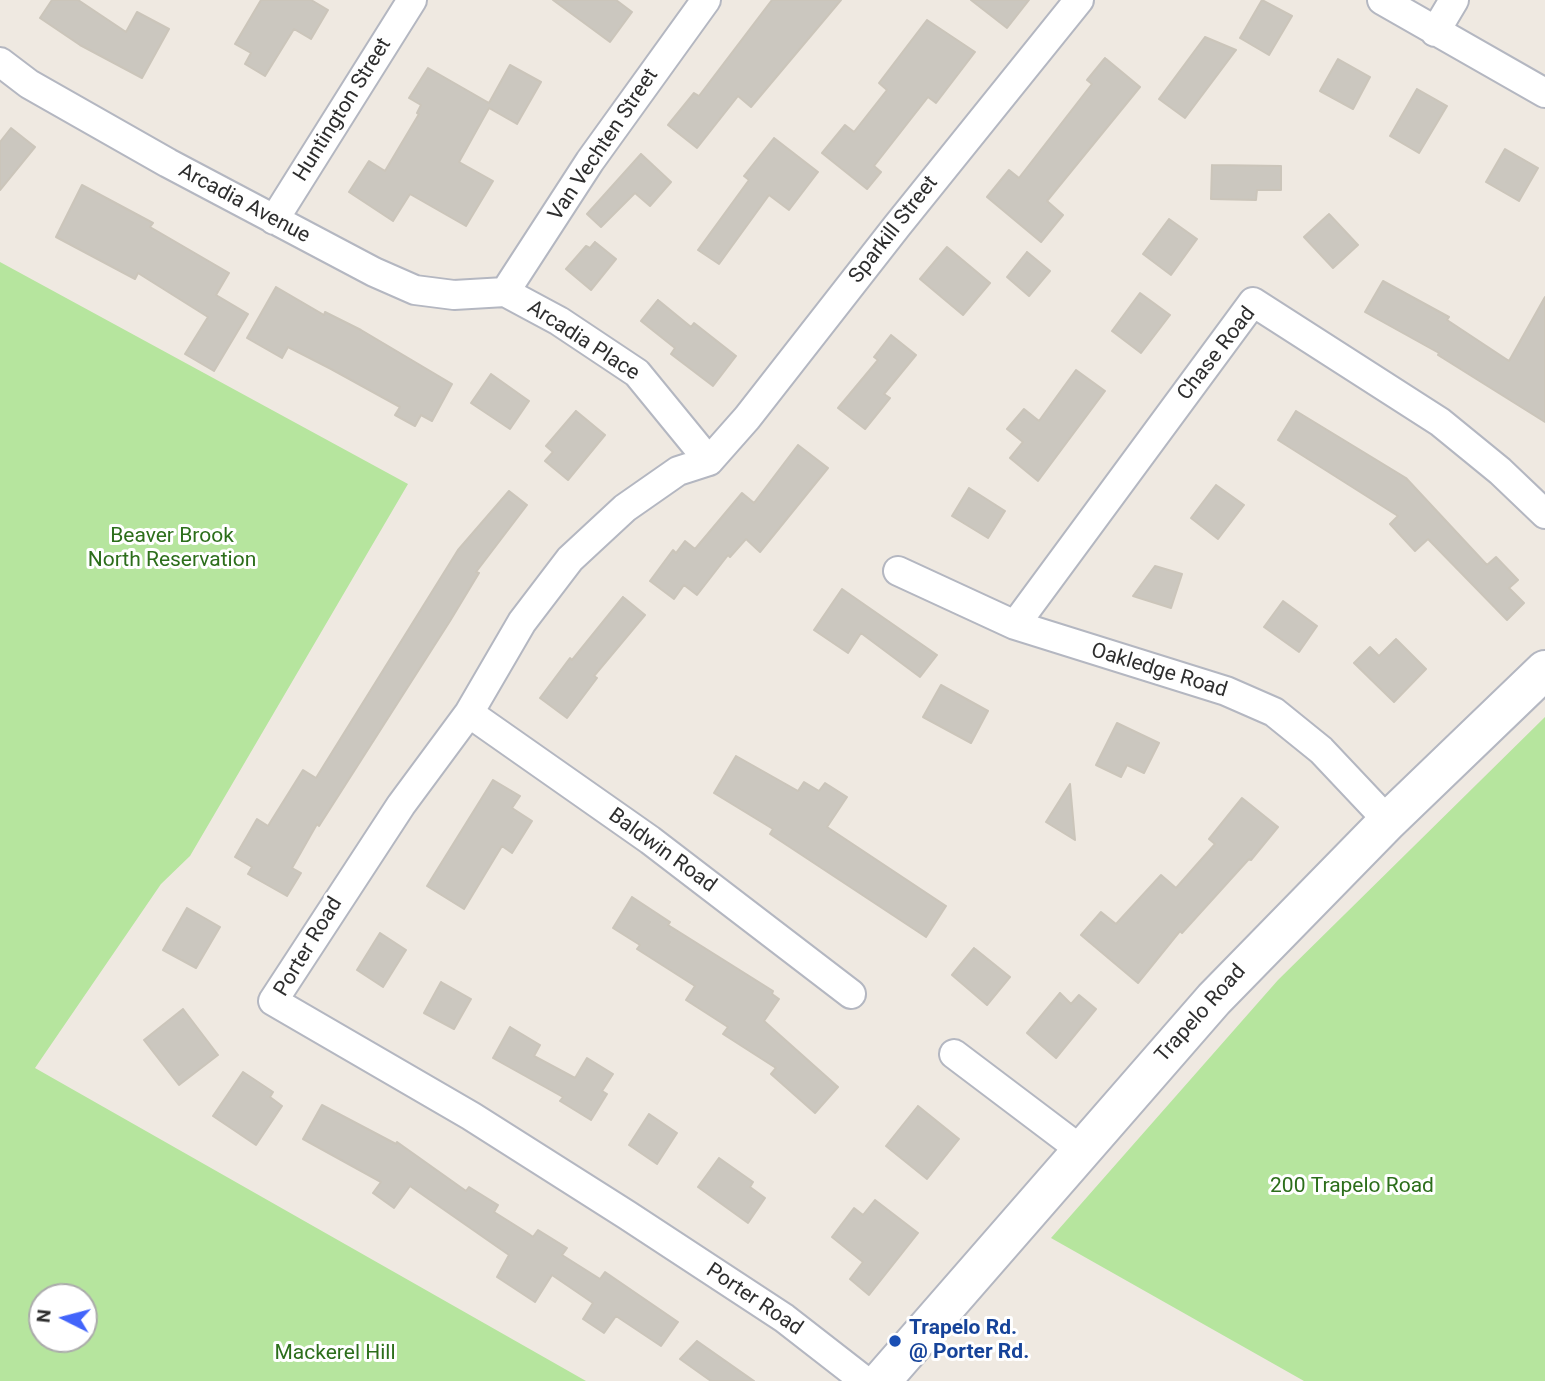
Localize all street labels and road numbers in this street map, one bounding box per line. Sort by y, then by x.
street label: Huntington Street [289,34,397,186]
street label: Van Vechten Street [544,64,664,226]
street label: Arcadia Avenue [174,159,314,249]
street label: Sparkill Street [844,171,944,289]
street label: Arcadia Place [522,295,644,387]
street label: Chase Road [1173,302,1261,406]
street label: Oakledge Road [1088,638,1230,704]
street label: Baldwin Road [603,803,721,899]
street label: Porter Road [270,893,348,1001]
street label: Trapelo Road [1150,960,1252,1068]
street label: Porter Road [701,1258,807,1342]

